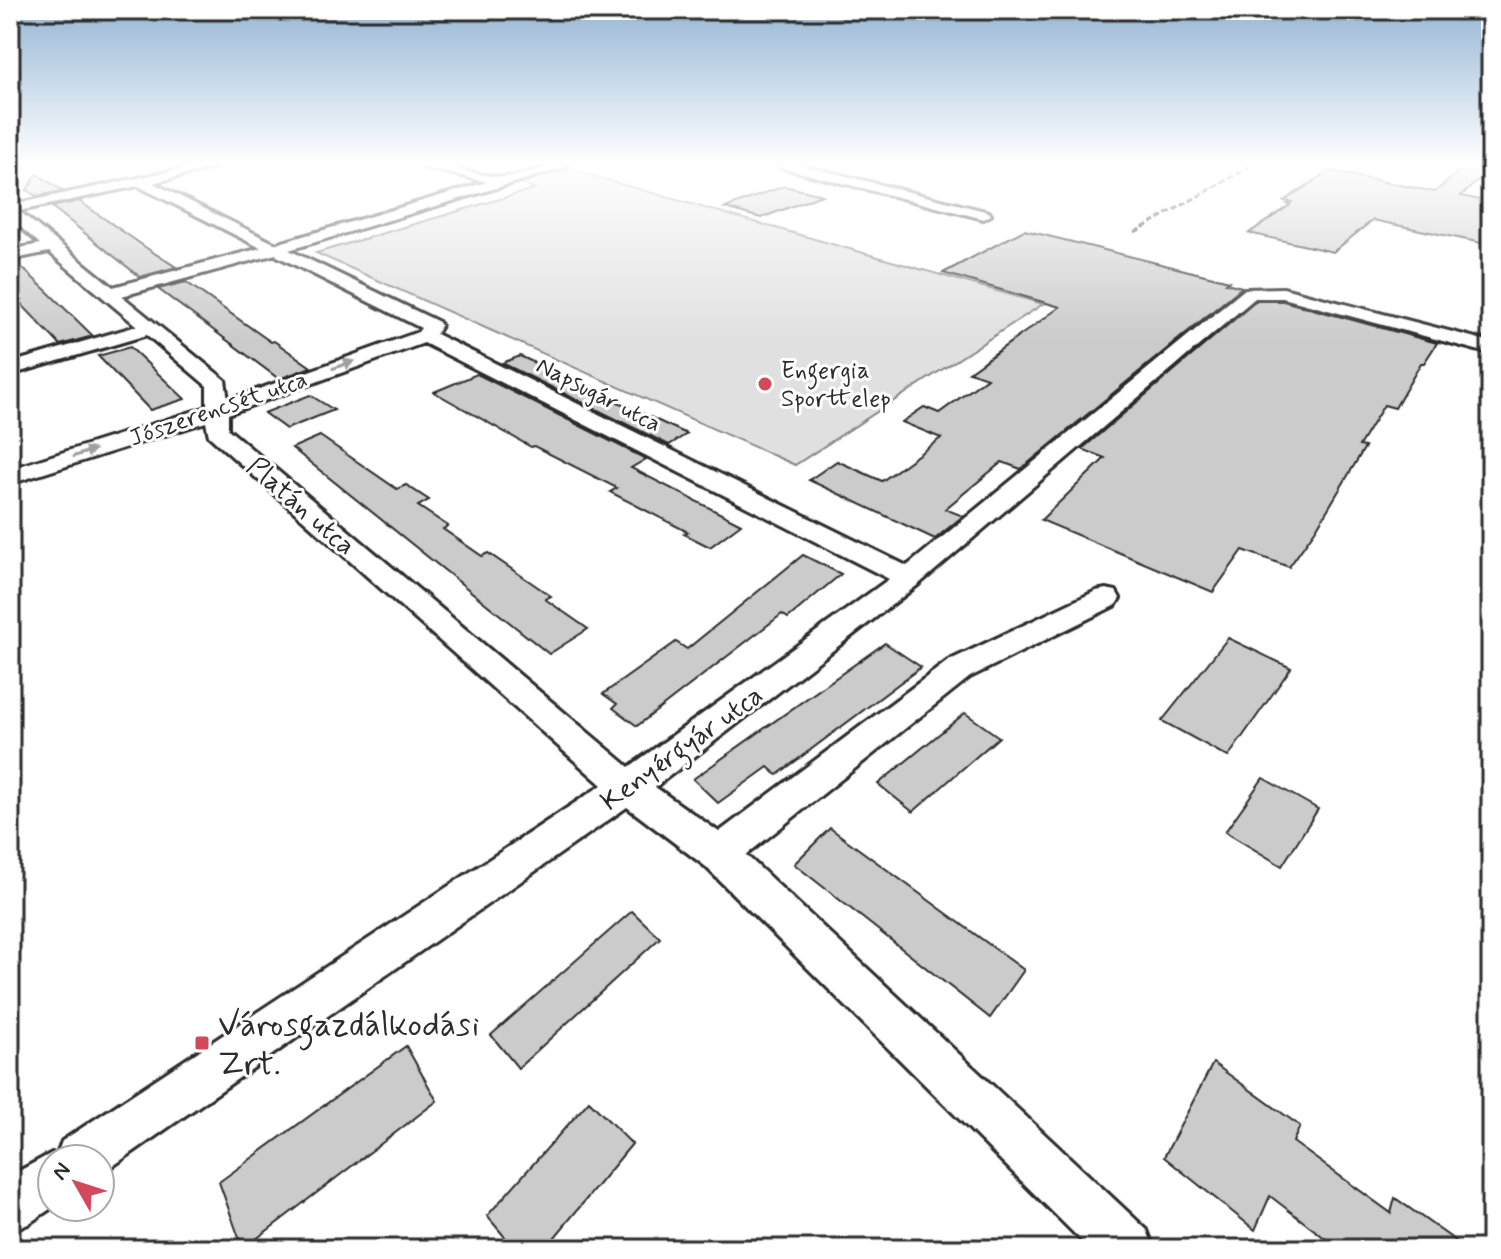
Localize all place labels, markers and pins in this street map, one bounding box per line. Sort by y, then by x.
place label: Engergia Sporttelep [781,356,891,415]
marker: Engergia Sporttelep [756,375,774,393]
place label: Városgazdálkodási Zrt. [218,1003,479,1087]
marker: Városgazdálkodási Zrt. [193,1034,211,1052]

